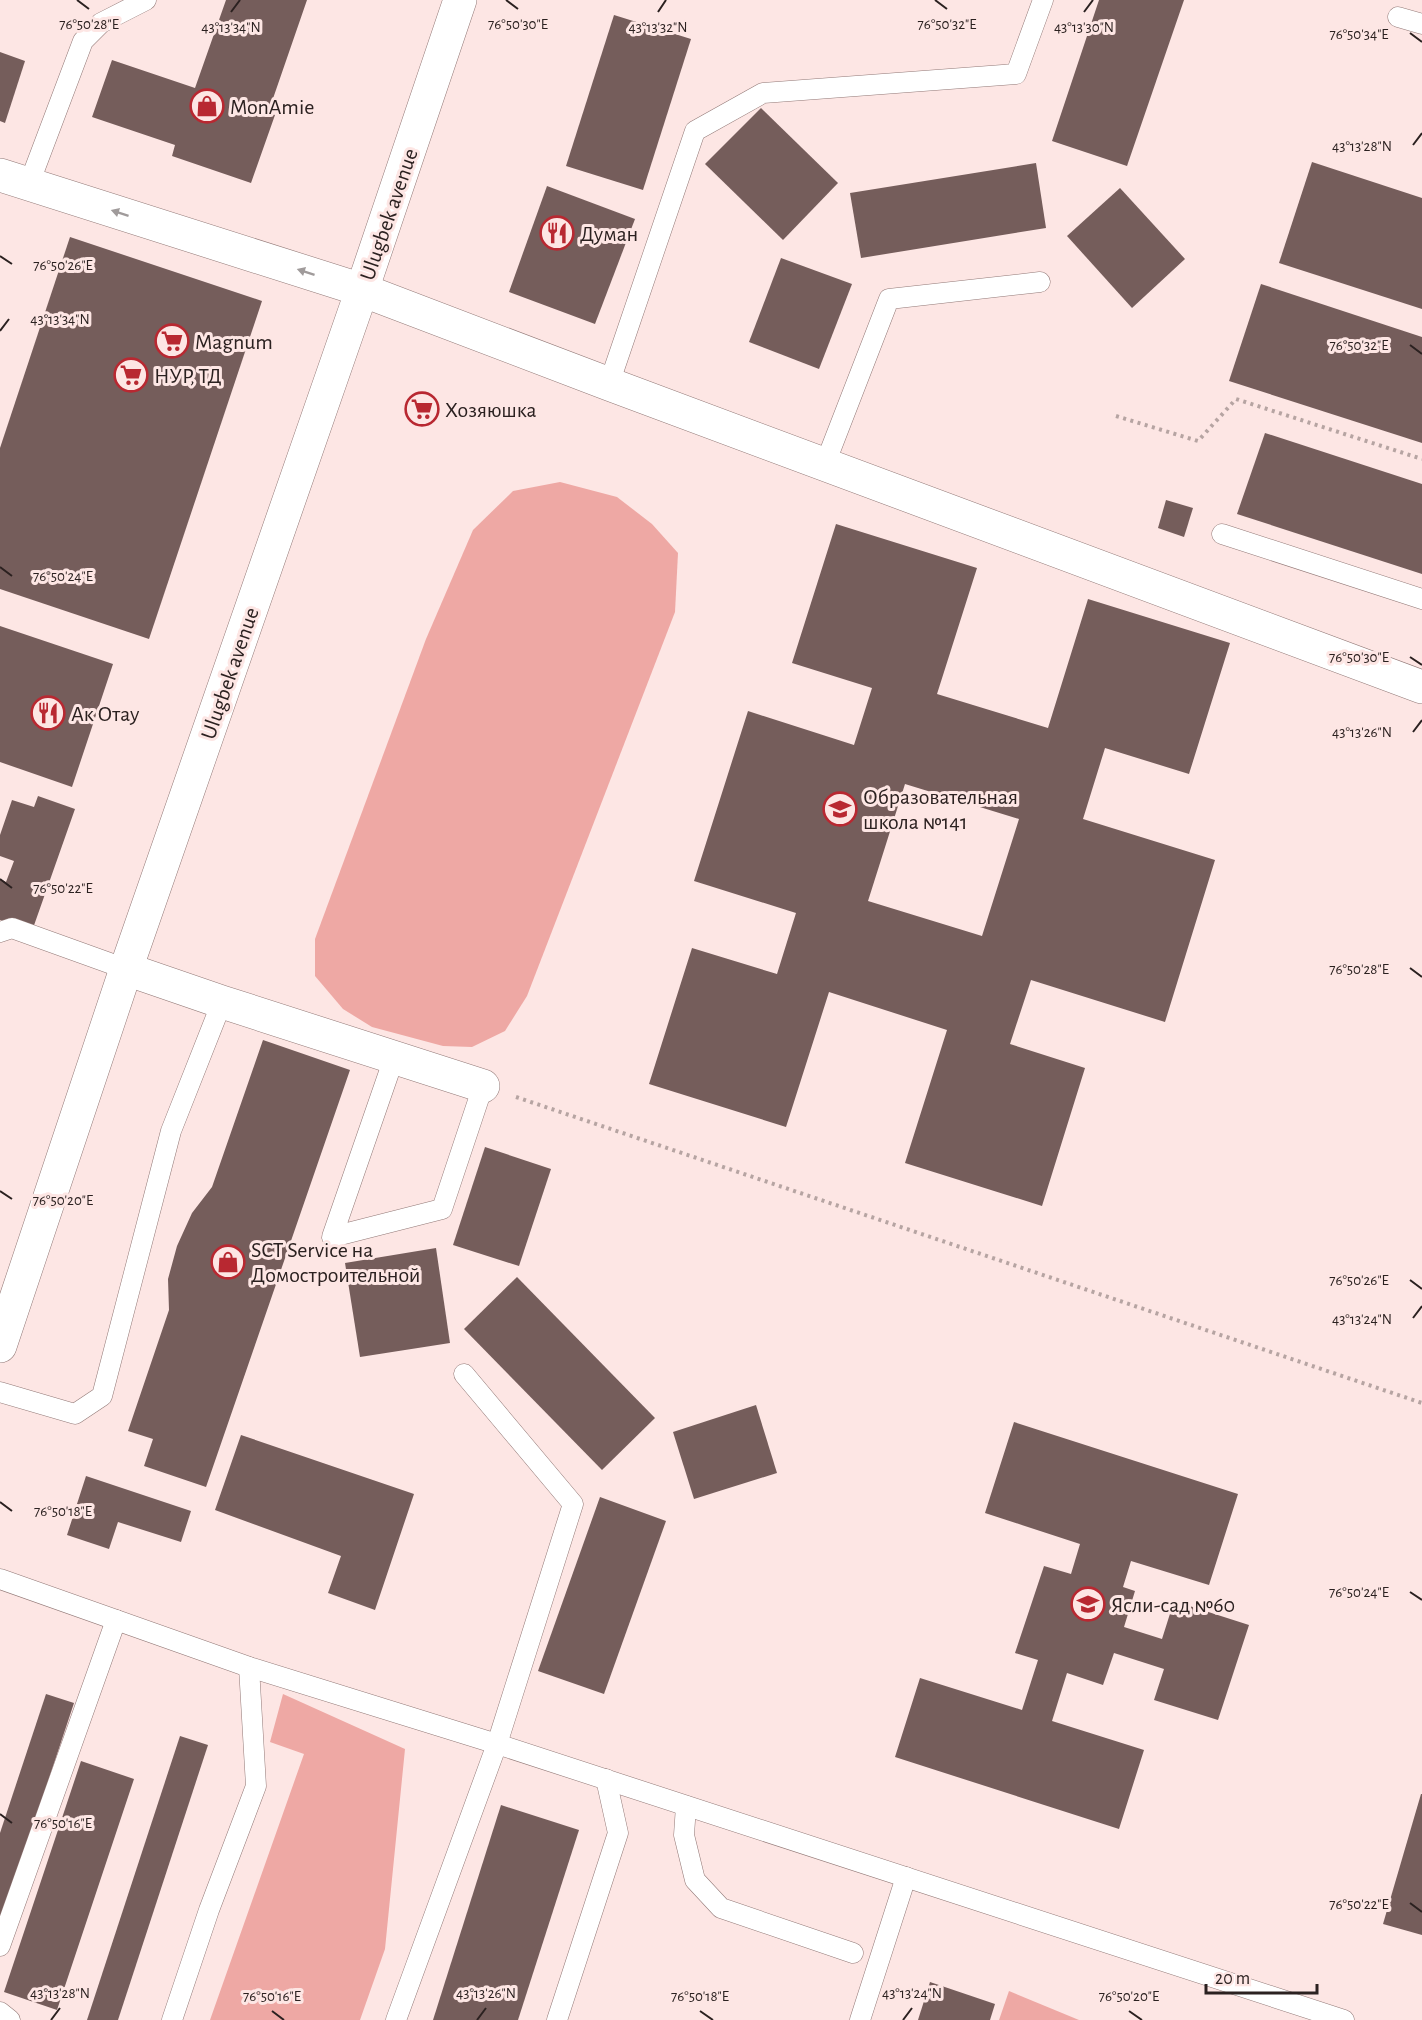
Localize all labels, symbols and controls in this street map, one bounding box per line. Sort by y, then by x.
text: 76°50'28"E [59,17,119,32]
text: 76°50'30"E [488,17,548,32]
text: 76°50'32"E [918,17,976,32]
text: 43°13'34"N [201,20,261,35]
text: 43°13'32"N [628,20,688,35]
text: 43°13'30"N [1054,20,1114,35]
text: 76°50'34"E [1329,27,1389,42]
shop icon: MonAmie [189,88,225,124]
place label: MonAmie [230,96,314,118]
text: 43°13'28"N [1332,139,1392,154]
street label: Ulugbek avenue [356,146,422,283]
one-way arrow [111,208,129,217]
restaurant icon: Думан [539,215,575,251]
place label: Думан [580,223,638,245]
text: 76°50'26"E [33,258,93,273]
one-way arrow [297,267,315,276]
text: 43°13'34"N [30,312,90,327]
supermarket icon: Magnum [154,323,190,359]
place label: Magnum [195,331,273,353]
text: 76°50'32"E [1330,338,1388,353]
supermarket icon: НУР, ТД [113,357,149,393]
place label: НУР, ТД [154,365,222,387]
supermarket icon: Хозяюшка [404,391,440,427]
place label: Хозяюшка [445,399,536,421]
text: 76°50'24"E [33,569,93,584]
street label: Ulugbek avenue [197,605,263,742]
text: 76°50'30"E [1329,650,1389,665]
restaurant icon: Ак Отау [30,695,66,731]
place label: Ак Отау [71,703,140,725]
text: 43°13'26"N [1332,725,1392,740]
place label: Образовательная школа №141 [863,786,1018,833]
school or university icon: Образовательная школа №141 [822,791,858,827]
text: 76°50'22"E [33,881,93,896]
text: 76°50'28"E [1329,962,1389,977]
text: 76°50'20"E [33,1193,93,1208]
place label: SCT Service на Домостроительной [251,1239,420,1286]
shop icon: SCT Service на Домостроительной [210,1244,246,1280]
text: 76°50'26"E [1329,1273,1389,1288]
text: 43°13'24"N [1332,1312,1392,1327]
text: 76°50'18"E [34,1504,92,1519]
text: 76°50'24"E [1329,1585,1389,1600]
school or university icon: Ясли-сад №60 [1070,1586,1106,1622]
place label: Ясли-сад №60 [1111,1594,1235,1616]
text: 76°50'16"E [34,1816,92,1831]
text: 76°50'22"E [1329,1897,1389,1912]
scale bar [1206,1957,1317,1995]
text: 20 m [1215,1970,1250,1988]
text: 43°13'28"N [30,1986,90,2001]
text: 43°13'26"N [456,1986,516,2001]
text: 43°13'24"N [882,1986,942,2001]
text: 76°50'16"E [243,1989,301,2004]
text: 76°50'18"E [671,1989,729,2004]
text: 76°50'20"E [1099,1989,1159,2004]

